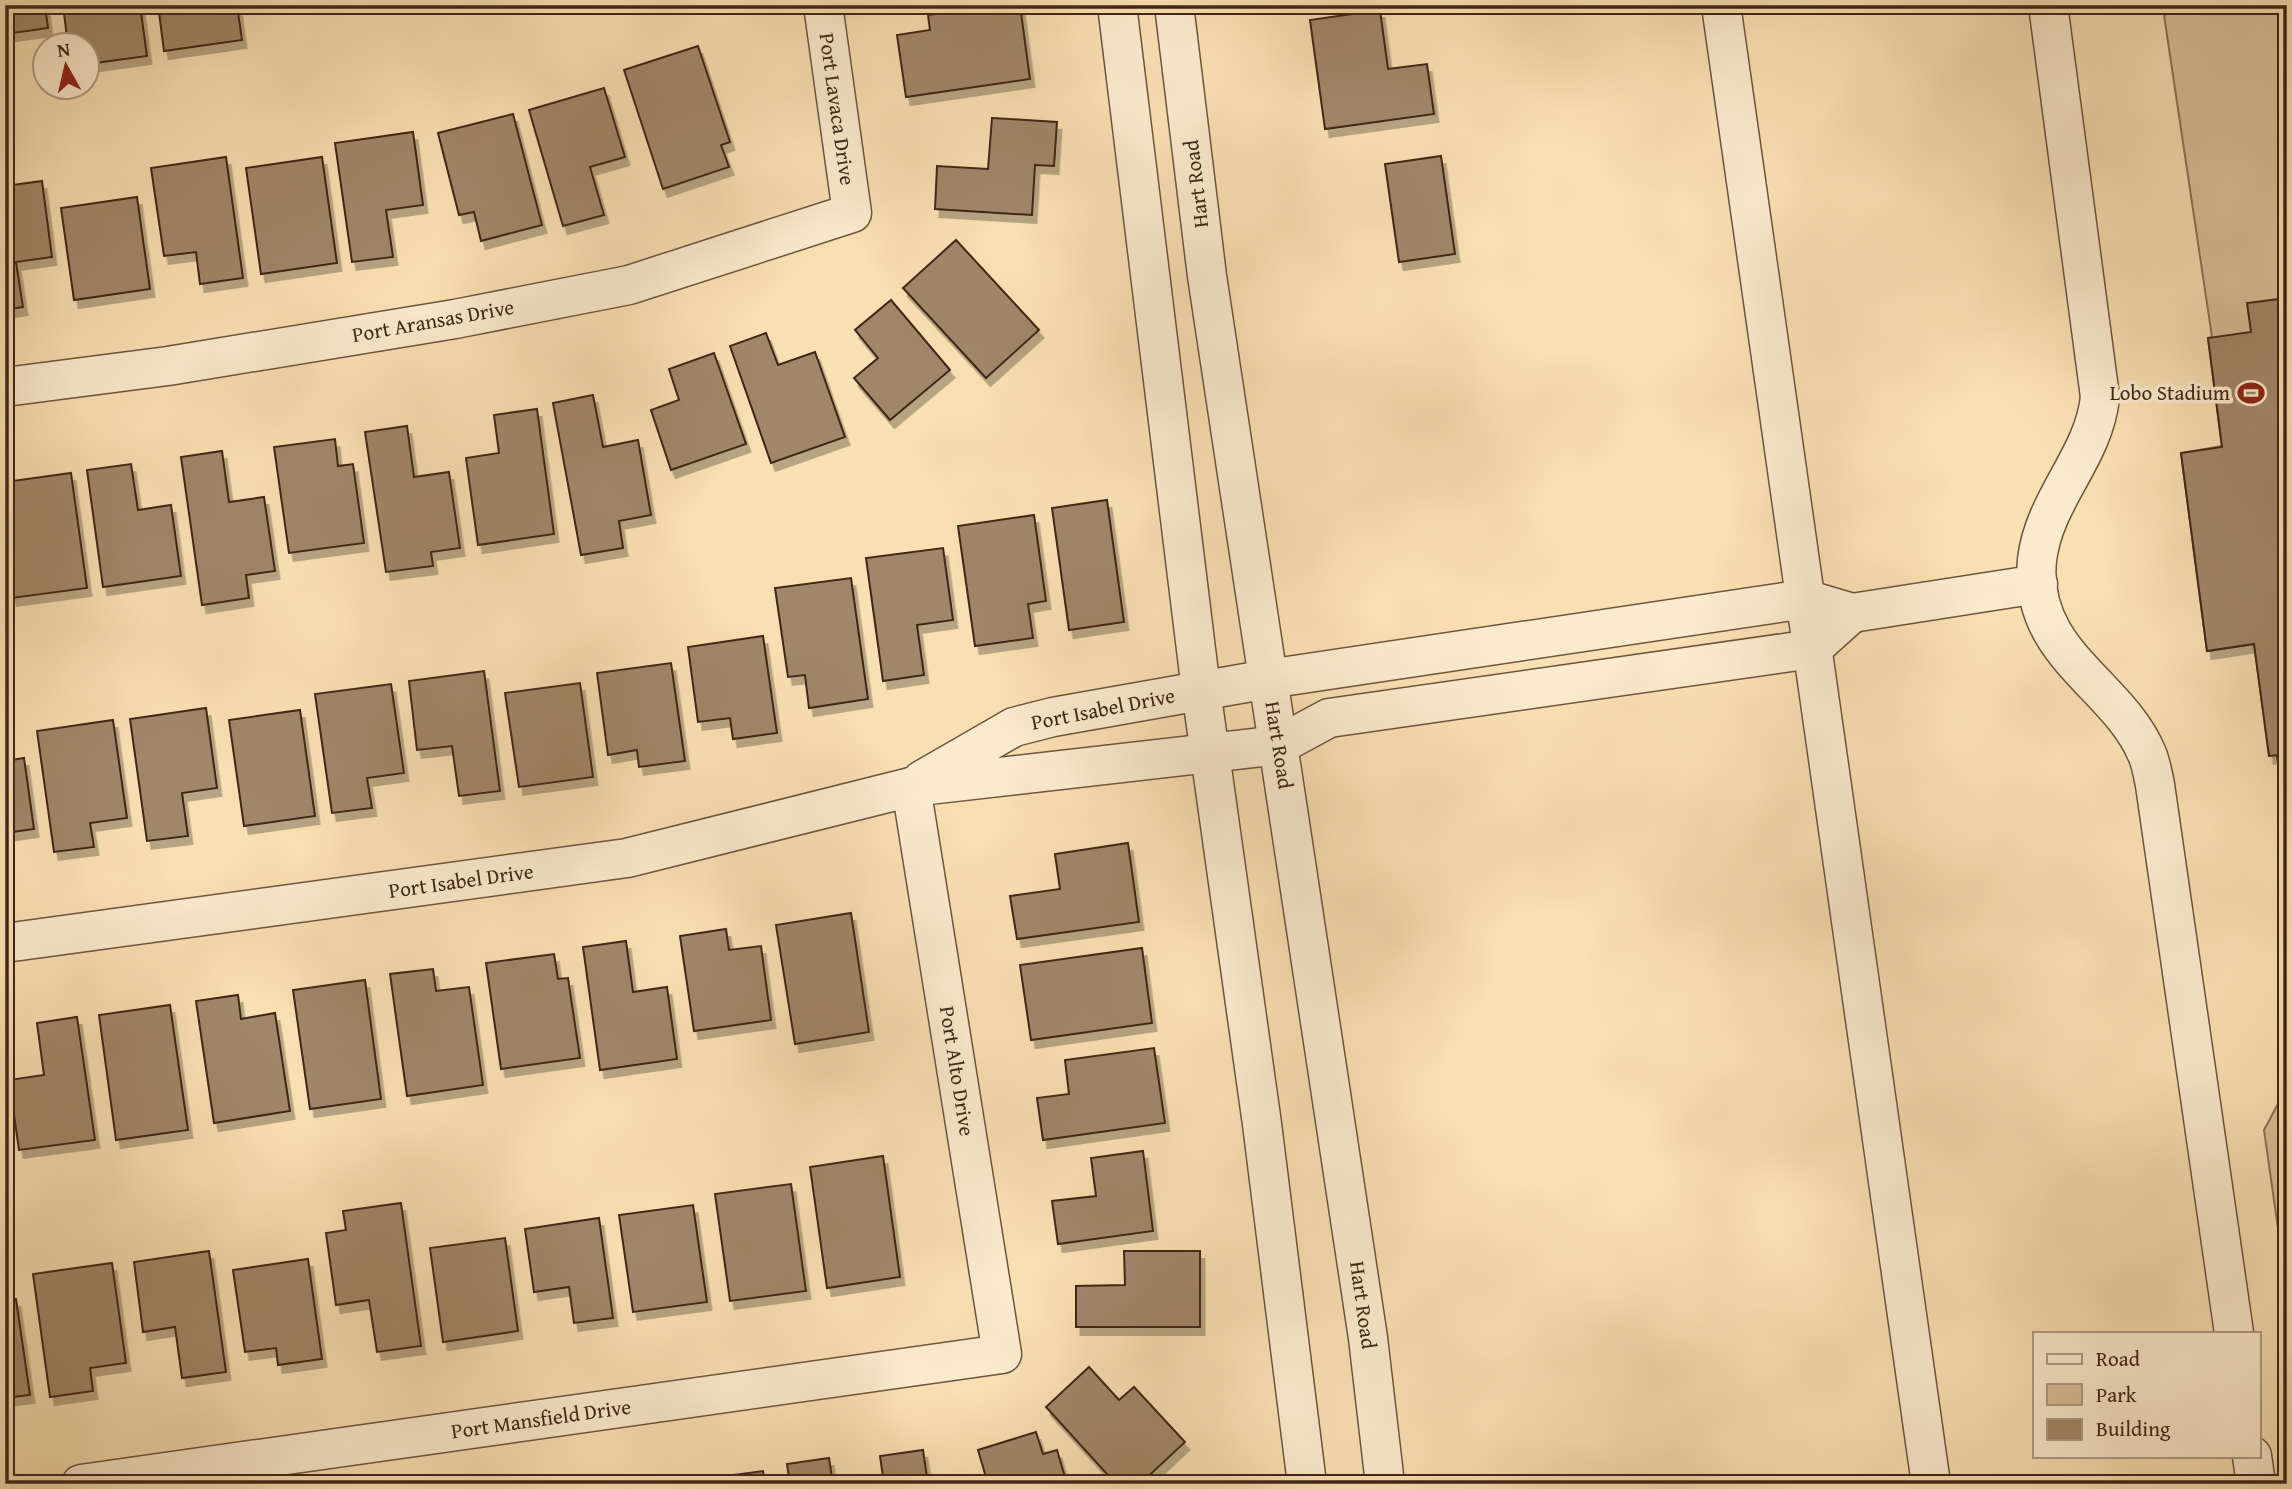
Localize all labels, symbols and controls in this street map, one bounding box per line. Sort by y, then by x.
street label: Port Lavaca Drive [811,31,864,187]
north arrow [32,32,102,102]
text: N [55,34,72,64]
street label: Hart Road [1175,137,1216,230]
street label: Port Aransas Drive [349,291,516,350]
place label: Lobo Stadium [2110,377,2230,408]
sports icon: Lobo Stadium [2236,378,2266,408]
street label: Port Isabel Drive [1028,679,1178,738]
street label: Hart Road [1257,699,1302,792]
street label: Port Isabel Drive [387,855,535,906]
street label: Port Alto Drive [932,1004,983,1138]
street label: Hart Road [1342,1259,1385,1352]
legend [2033,1332,2260,1458]
text: Road [2096,1343,2141,1374]
text: Park [2096,1379,2137,1410]
street label: Port Mansfield Drive [449,1391,633,1446]
text: Building [2096,1413,2171,1444]

